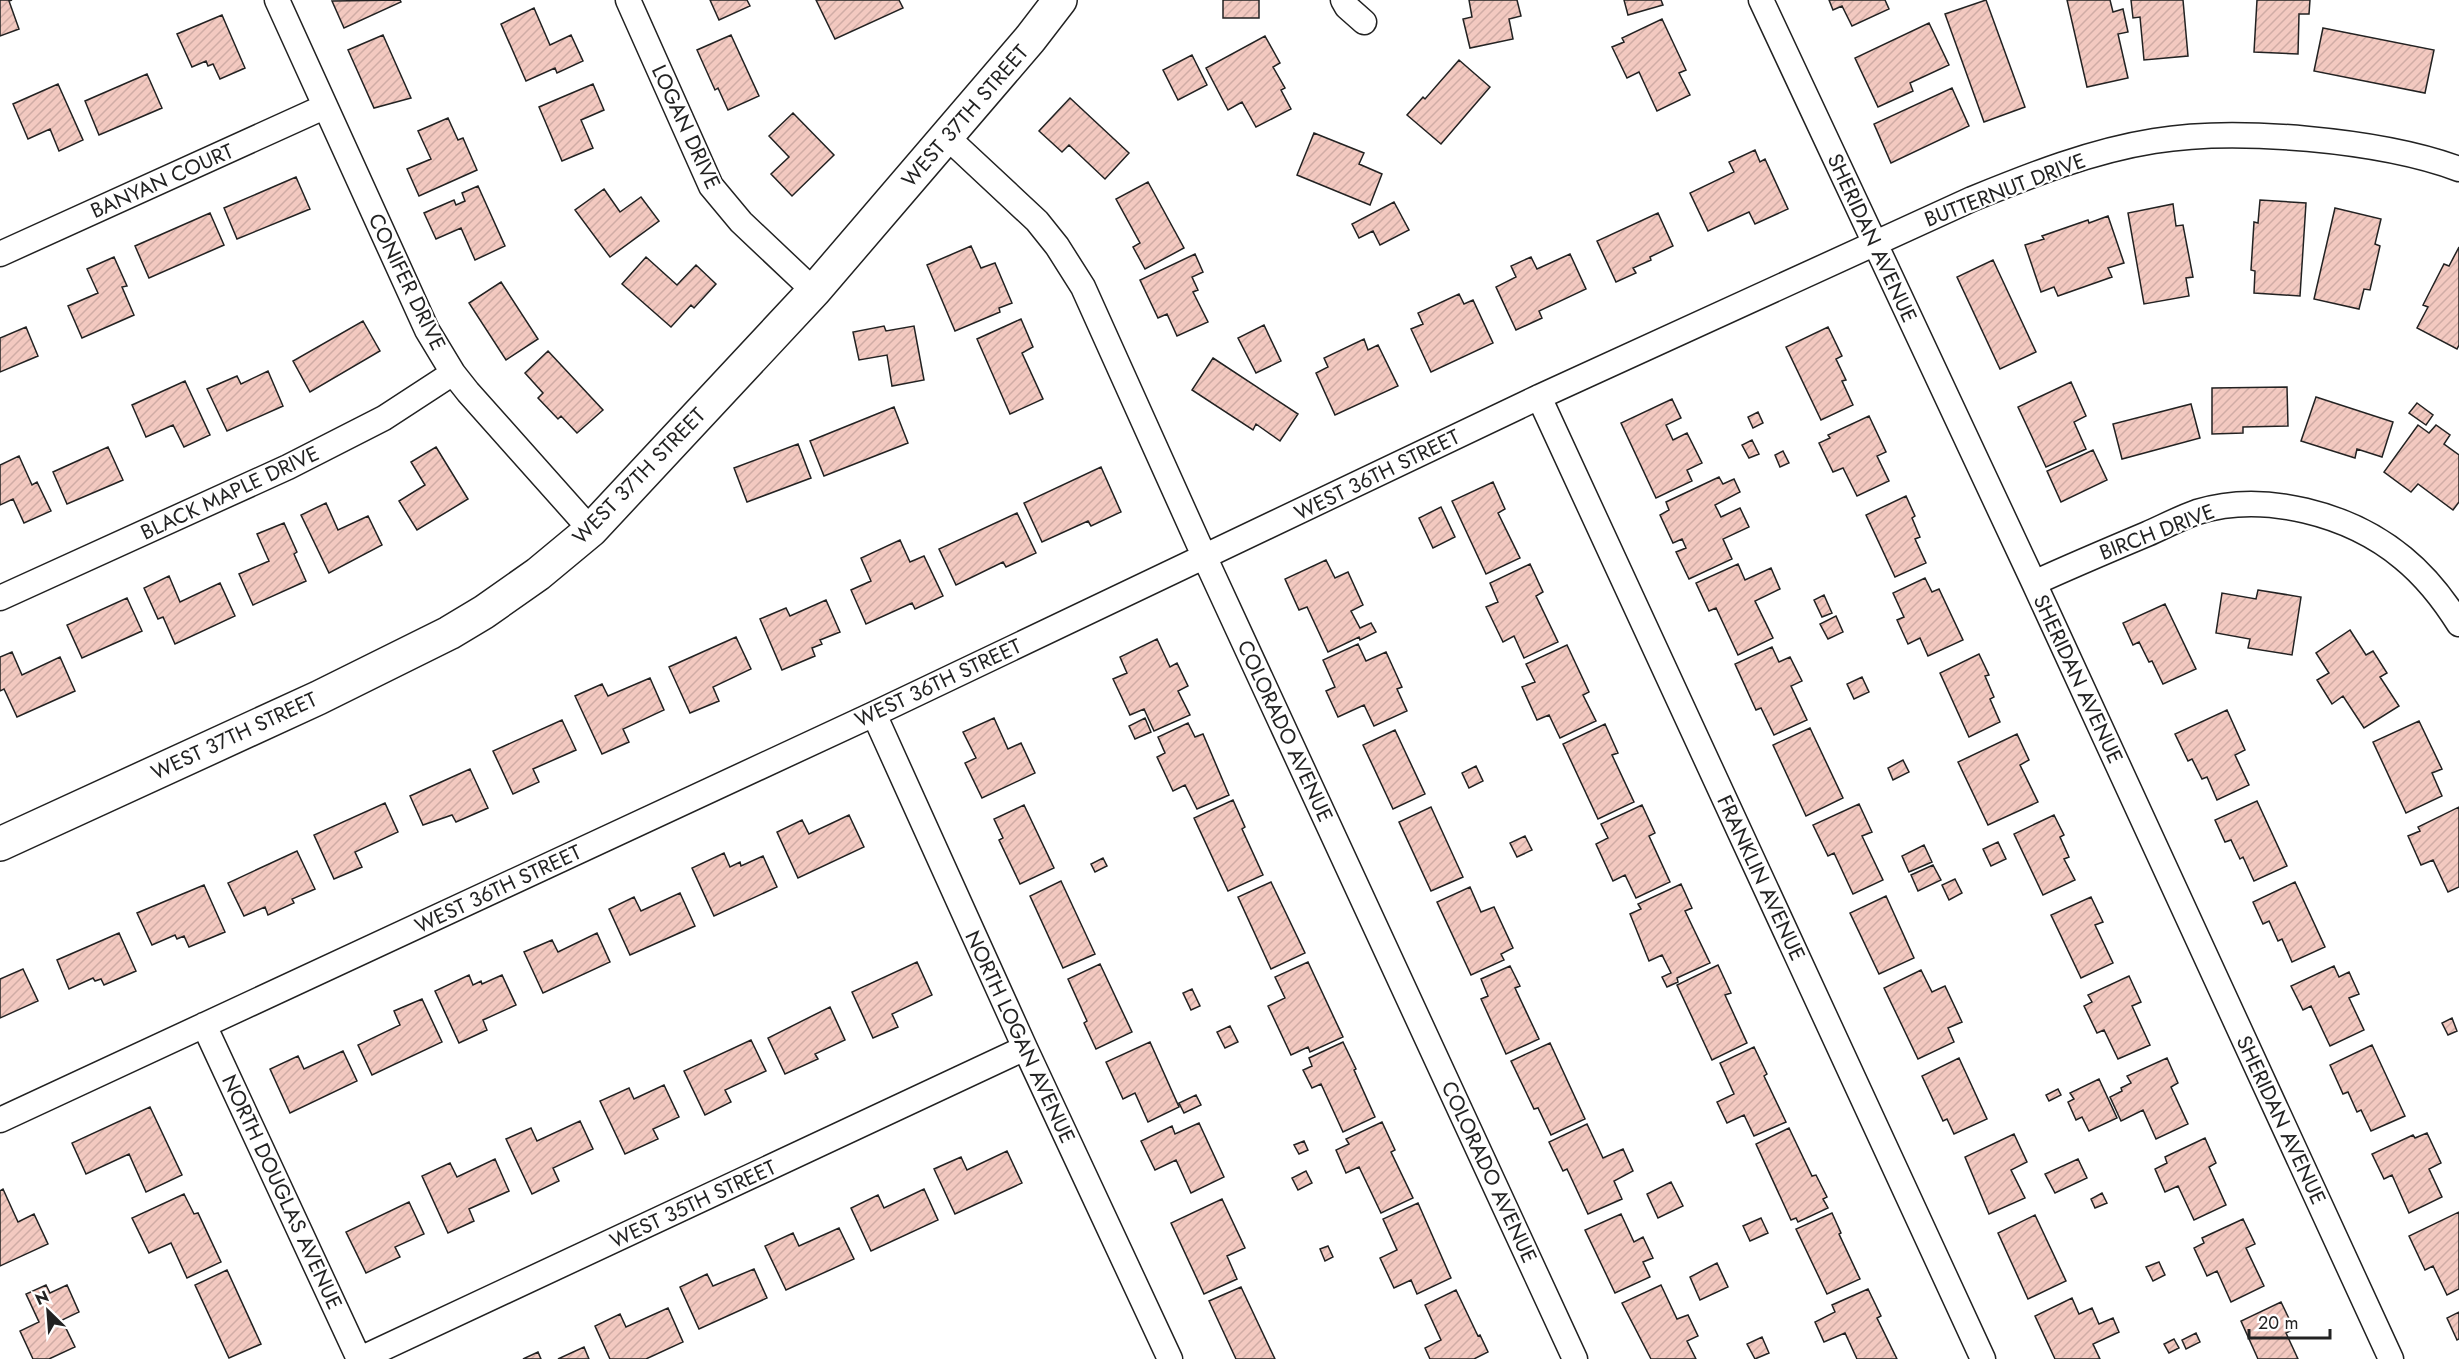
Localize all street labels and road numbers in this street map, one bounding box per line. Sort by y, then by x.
street label: WEST 37TH STREET [895,38,1035,194]
street label: LOGAN DRIVE [644,60,728,194]
street label: BANYAN COURT [86,136,238,226]
street label: BUTTERNUT DRIVE [1920,145,2090,235]
street label: SHERIDAN AVENUE [1820,149,1924,327]
street label: CONIFER DRIVE [361,208,453,356]
street label: WEST 37TH STREET [566,401,712,551]
street label: WEST 36TH STREET [1289,422,1465,528]
street label: BLACK MAPLE DRIVE [136,438,324,548]
street label: BIRCH DRIVE [2095,496,2219,568]
street label: SHERIDAN AVENUE [2026,590,2130,768]
street label: WEST 36TH STREET [850,631,1026,735]
street label: COLORADO AVENUE [1230,635,1340,827]
street label: WEST 37TH STREET [146,684,322,788]
street label: FRANKLIN AVENUE [1709,790,1813,966]
street label: WEST 36TH STREET [410,837,586,941]
street label: NORTH LOGAN AVENUE [958,926,1082,1148]
street label: SHERIDAN AVENUE [2229,1031,2333,1209]
street label: NORTH DOUGLAS AVENUE [214,1070,350,1314]
street label: COLORADO AVENUE [1434,1076,1544,1268]
street label: WEST 35TH STREET [605,1152,781,1256]

